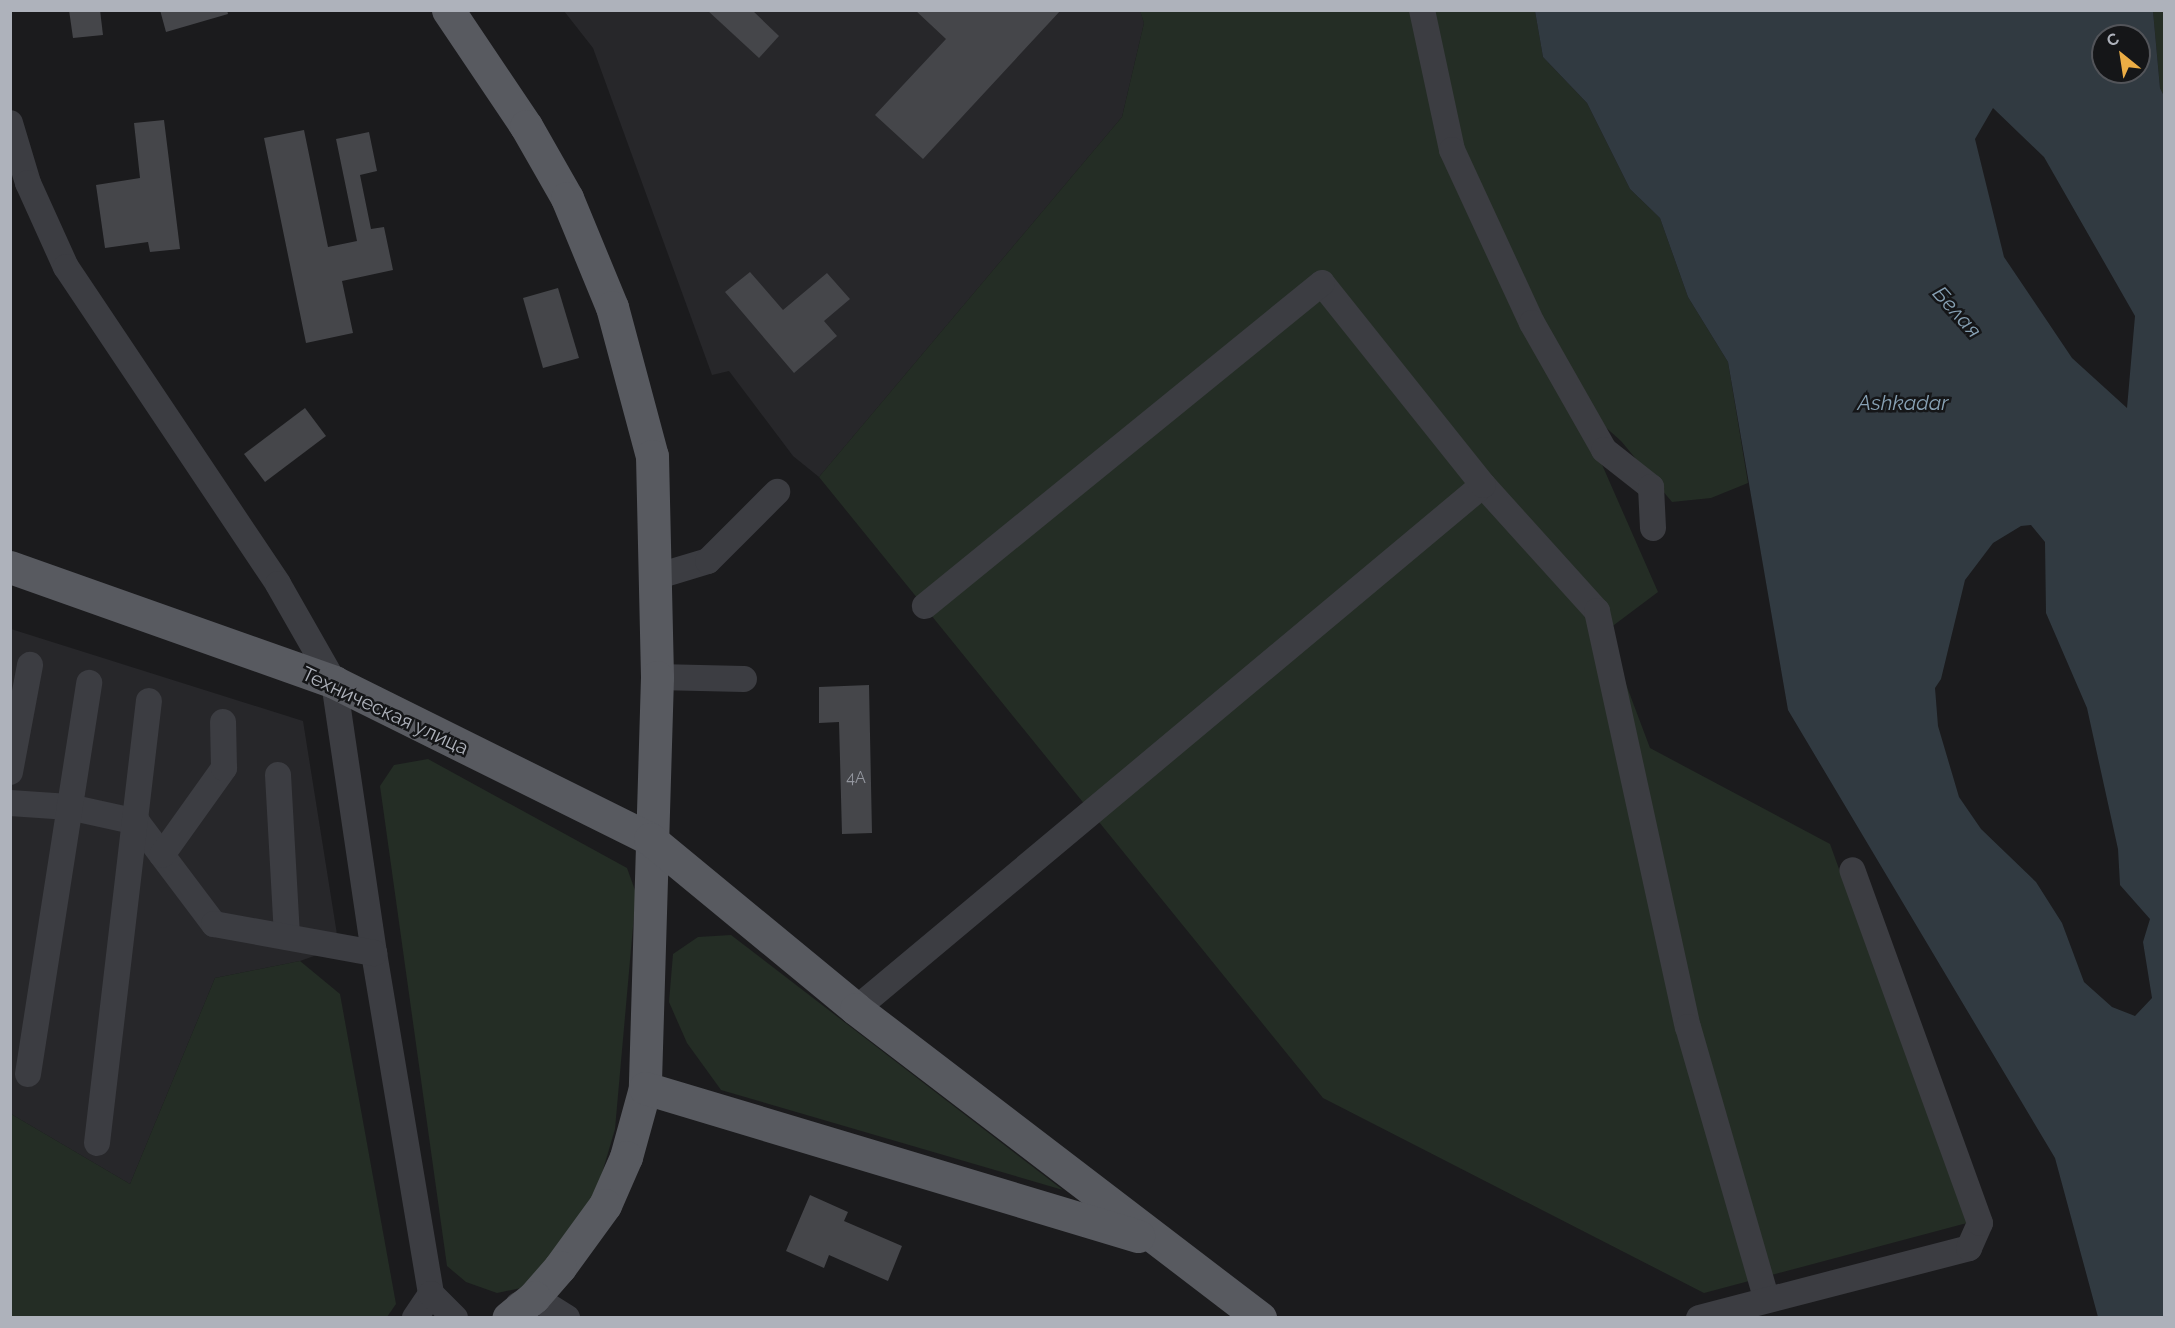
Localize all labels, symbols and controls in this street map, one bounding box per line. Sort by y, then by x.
north arrow [2091,24,2151,84]
text: С [2103,29,2122,51]
water label: Белая [1927,281,1987,343]
water label: Ashkadar [1857,390,1949,416]
street label: Техническая улица [298,662,472,760]
house number: 4А [846,768,866,788]

